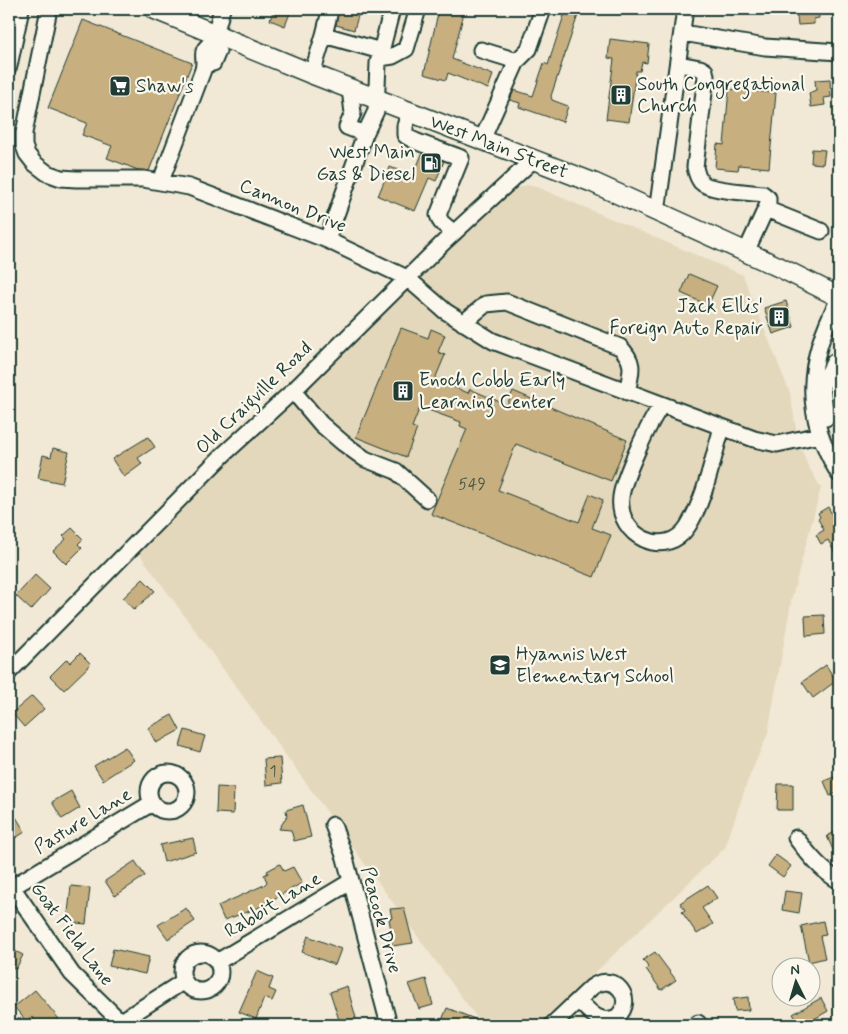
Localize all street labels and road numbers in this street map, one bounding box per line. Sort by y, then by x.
street label: West Main Street [426,109,572,185]
street label: Cannon Drive [236,173,350,239]
street label: Old Craigville Road [190,336,320,462]
street label: Pasture Lane [30,782,136,860]
street label: Peacock Drive [355,864,407,976]
street label: Rabbit Lane [220,866,326,944]
street label: Goat Field Lane [25,877,119,991]

